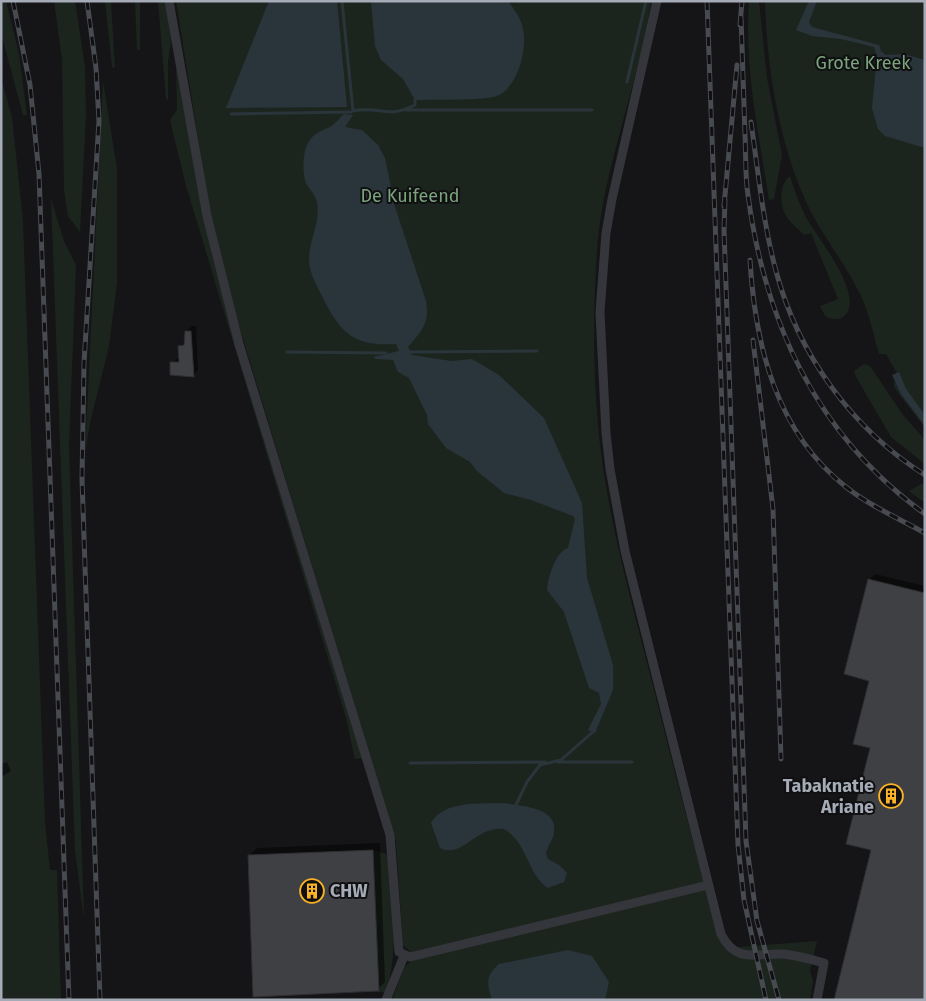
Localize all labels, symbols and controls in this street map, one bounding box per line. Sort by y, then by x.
park label: Grote Kreek [816,52,911,74]
park label: De Kuifeend [361,185,459,207]
place label: Tabaknatie Ariane [783,775,874,818]
building icon: Tabaknatie Ariane [878,783,904,809]
building icon: CHW [299,878,325,904]
place label: CHW [330,880,368,902]

